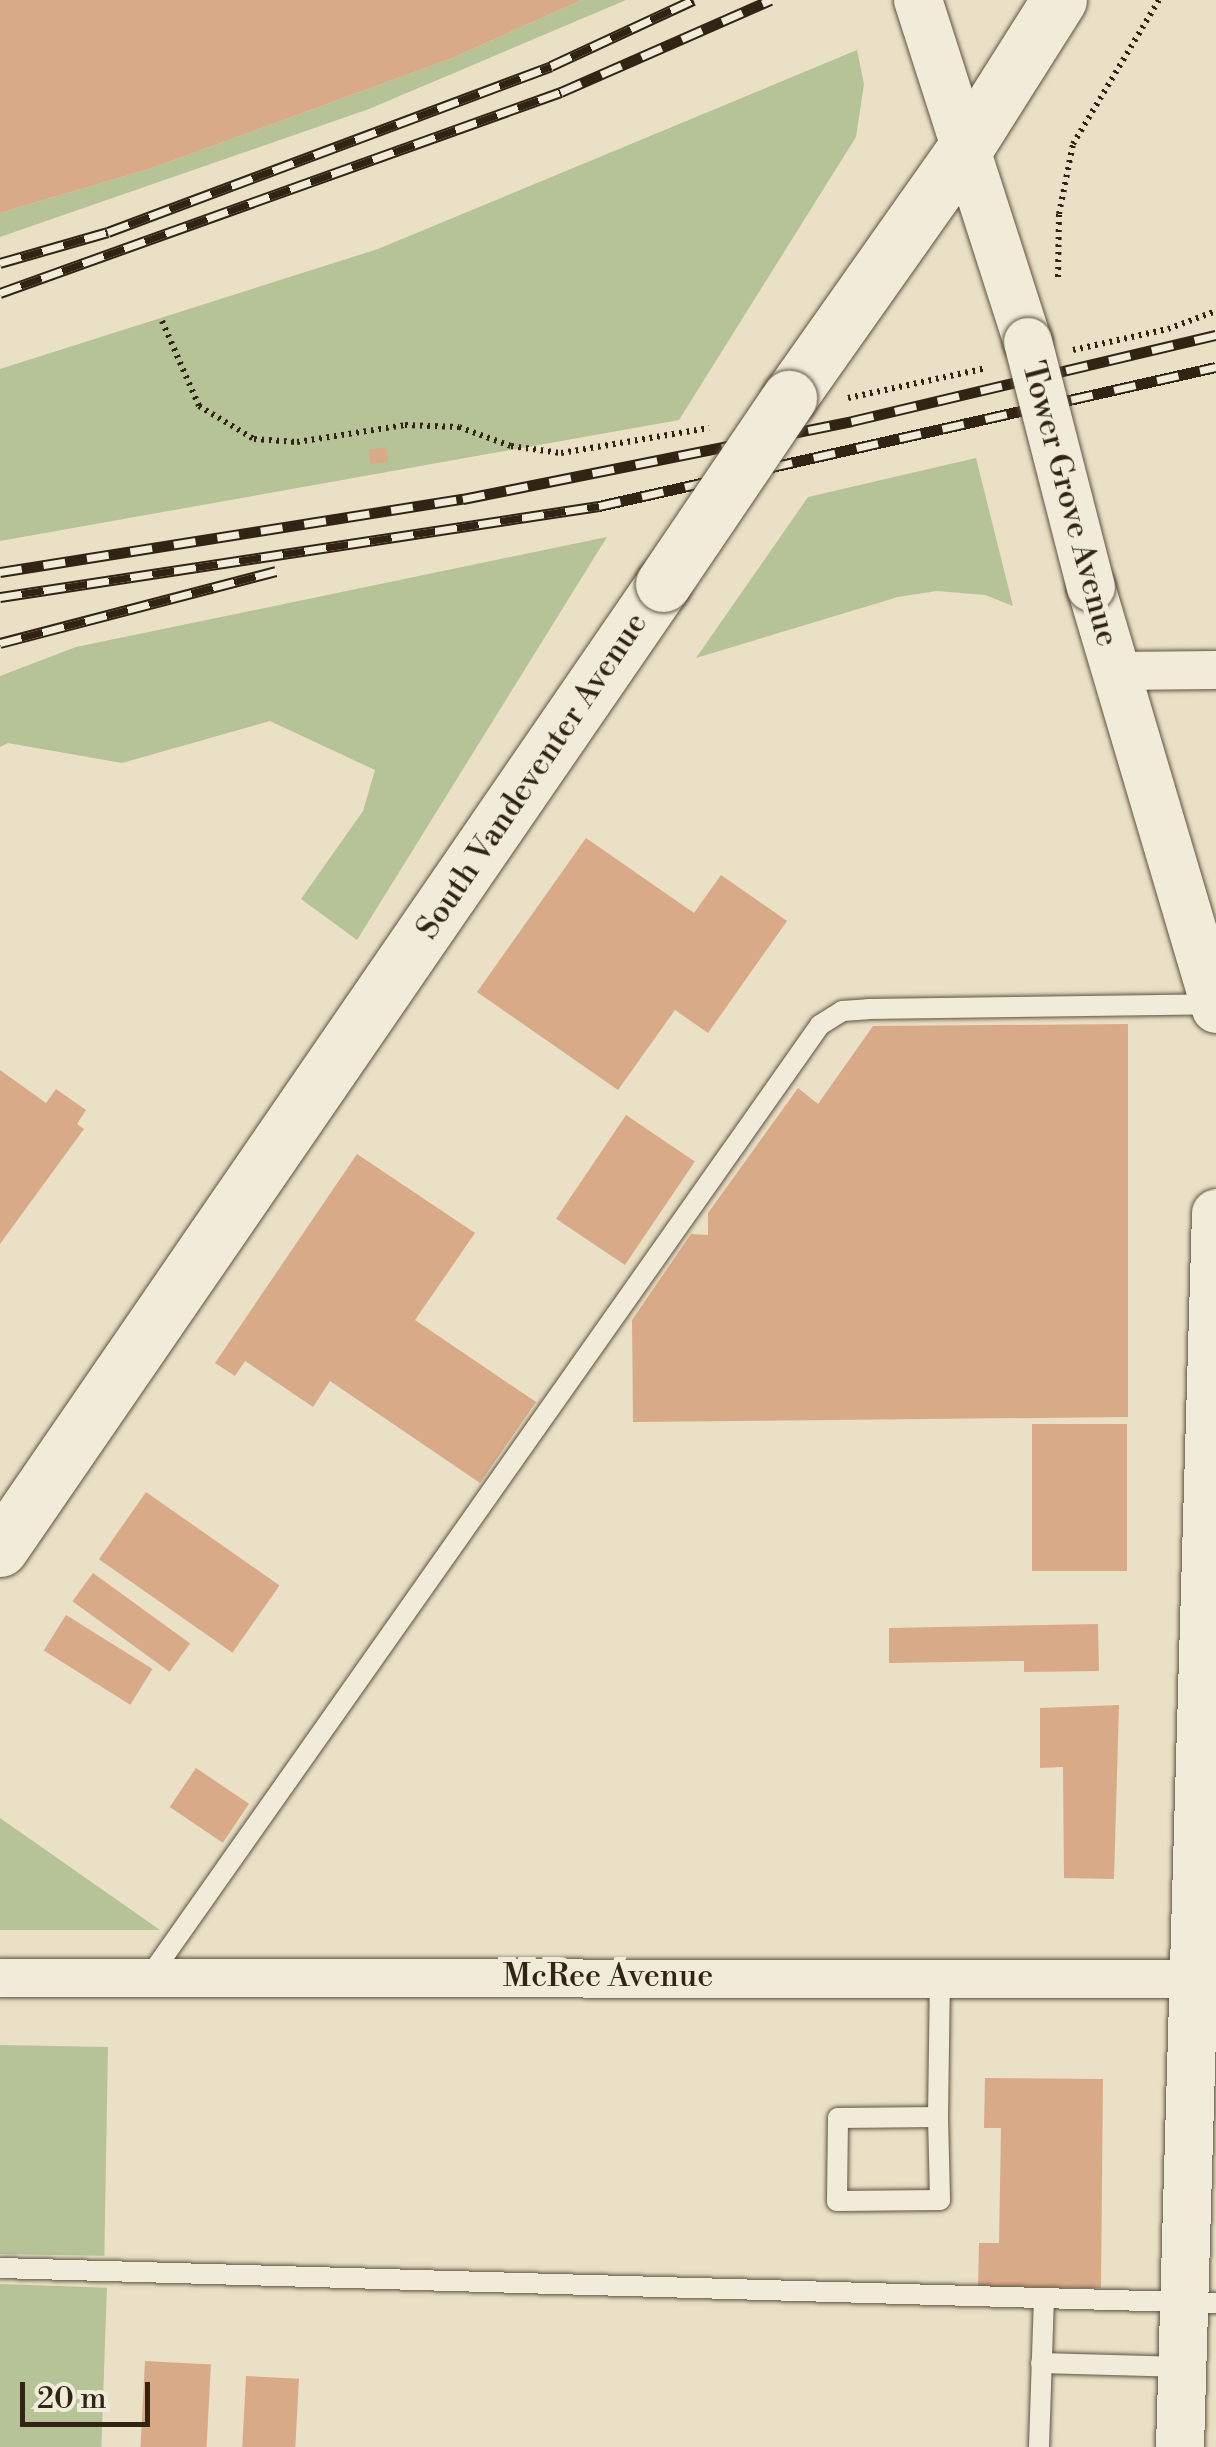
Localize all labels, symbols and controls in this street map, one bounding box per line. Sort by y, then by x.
street label: Tower Grove Avenue [1013,357,1127,651]
street label: South Vandeventer Avenue [408,606,656,946]
street label: McRee Avenue [503,1957,713,1995]
scale bar [25,2362,155,2424]
text: 20 m [37,2380,106,2418]

